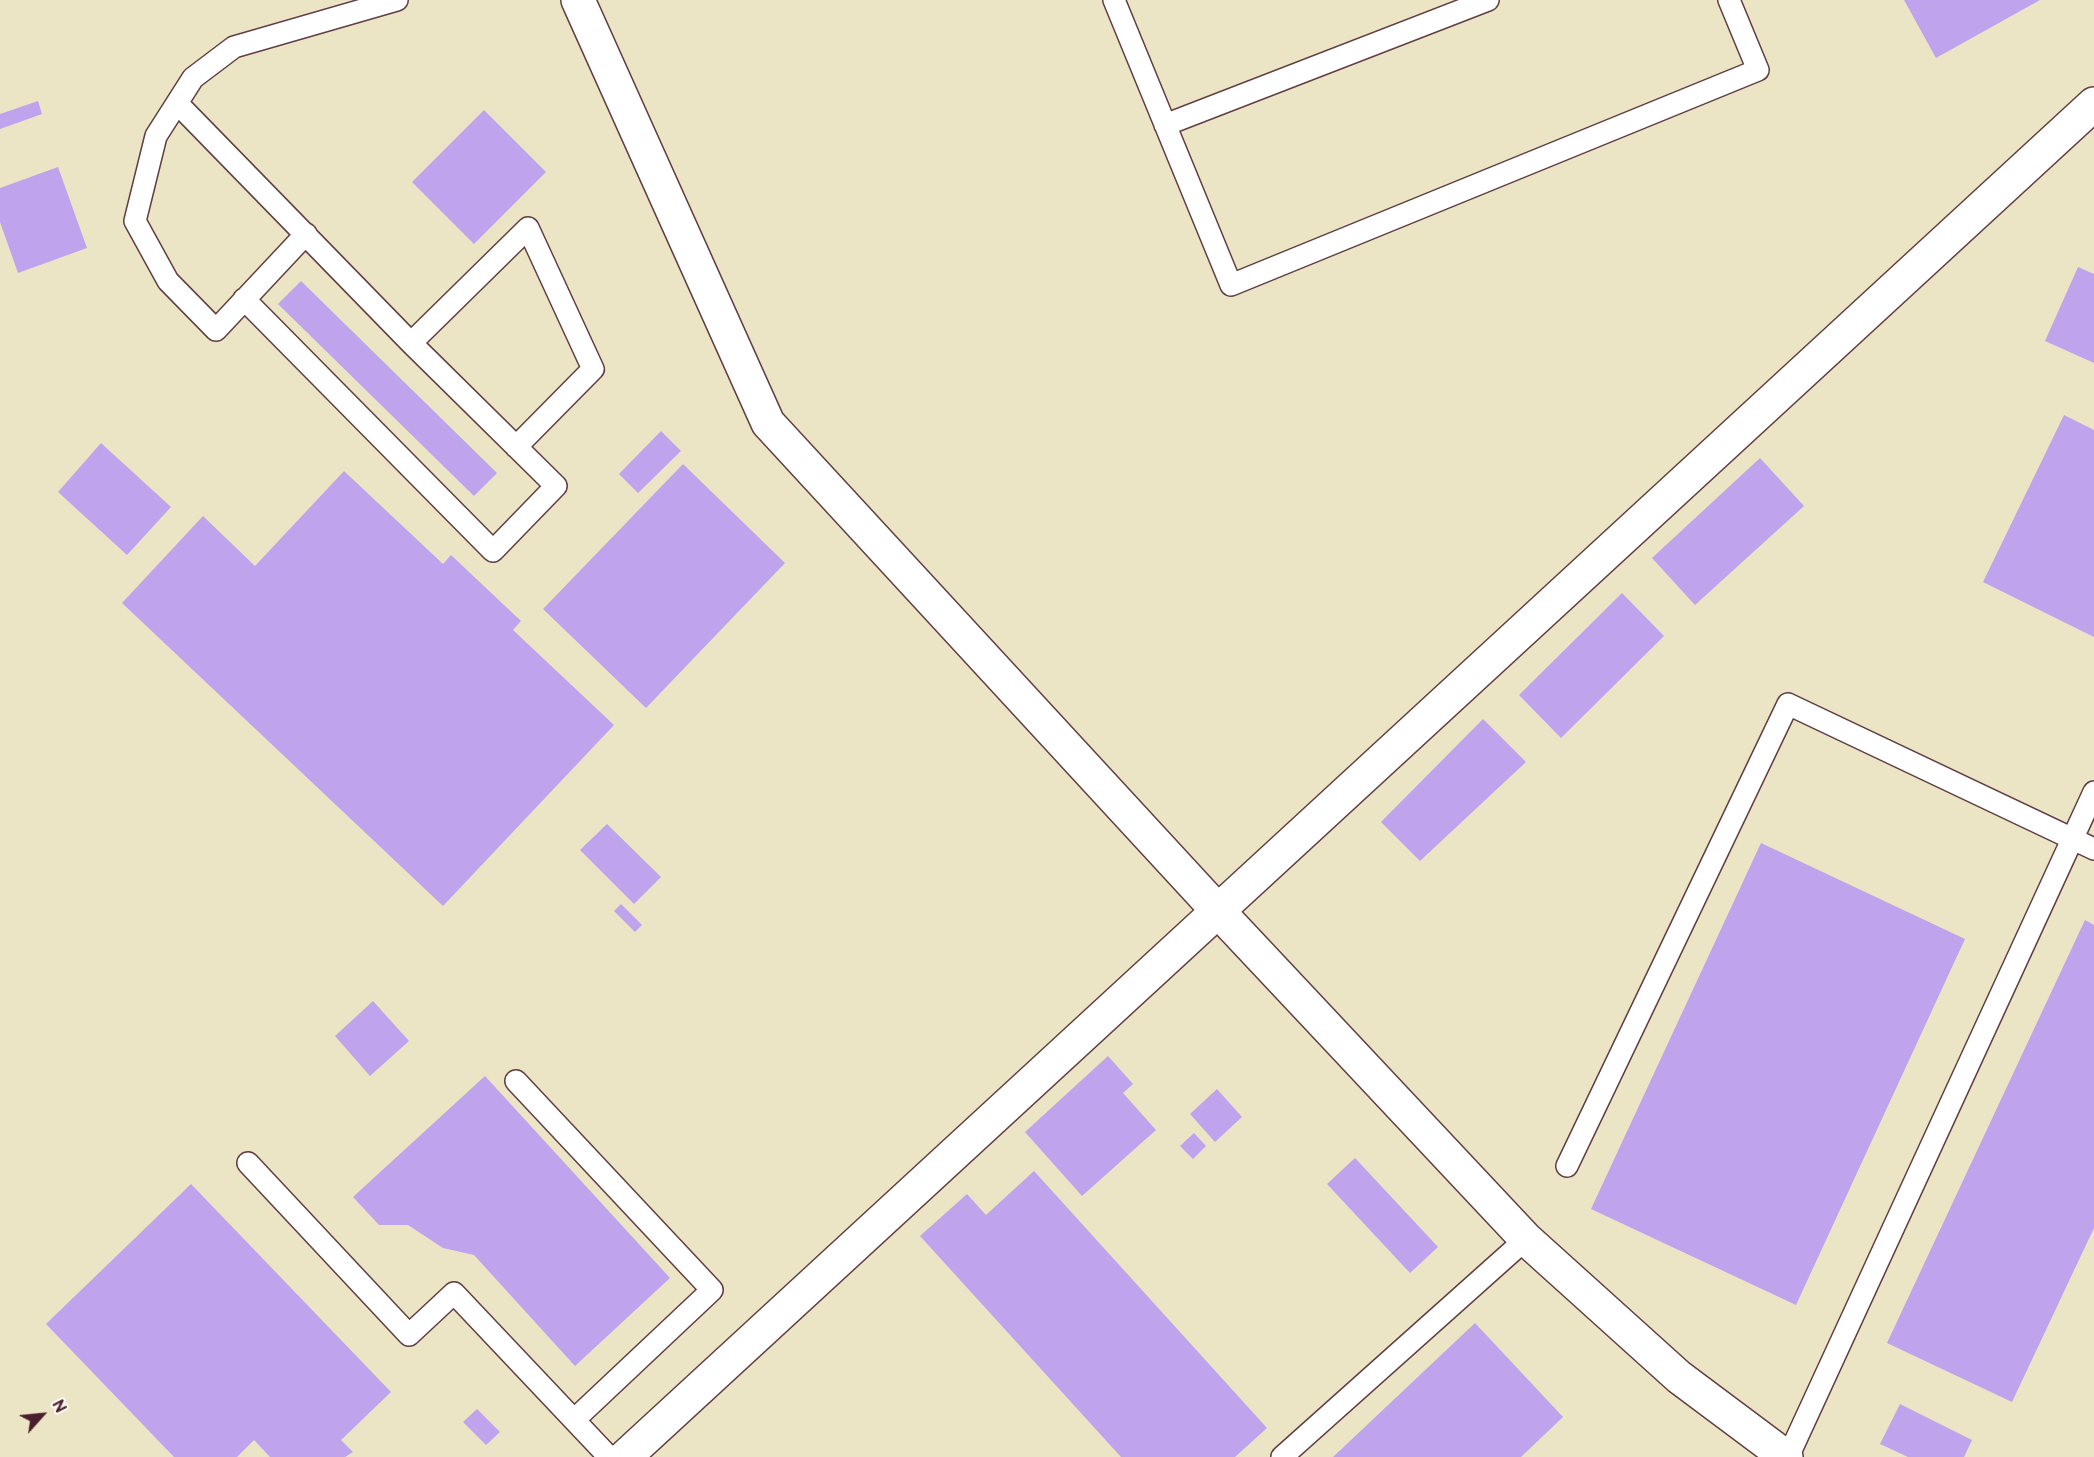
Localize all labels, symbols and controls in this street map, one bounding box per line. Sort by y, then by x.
north arrow [12,1385,72,1445]
text: N [47,1397,70,1416]

